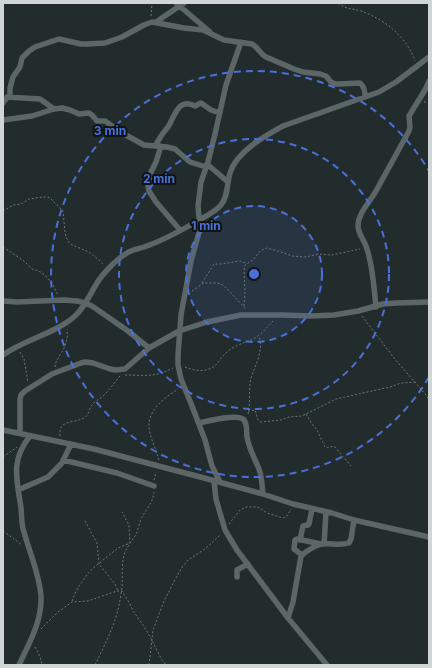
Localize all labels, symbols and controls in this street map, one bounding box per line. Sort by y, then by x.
text: 3 min [94,123,126,138]
text: 2 min [143,171,175,186]
text: 1 min [191,218,221,233]
centre of rings [247,267,261,281]

